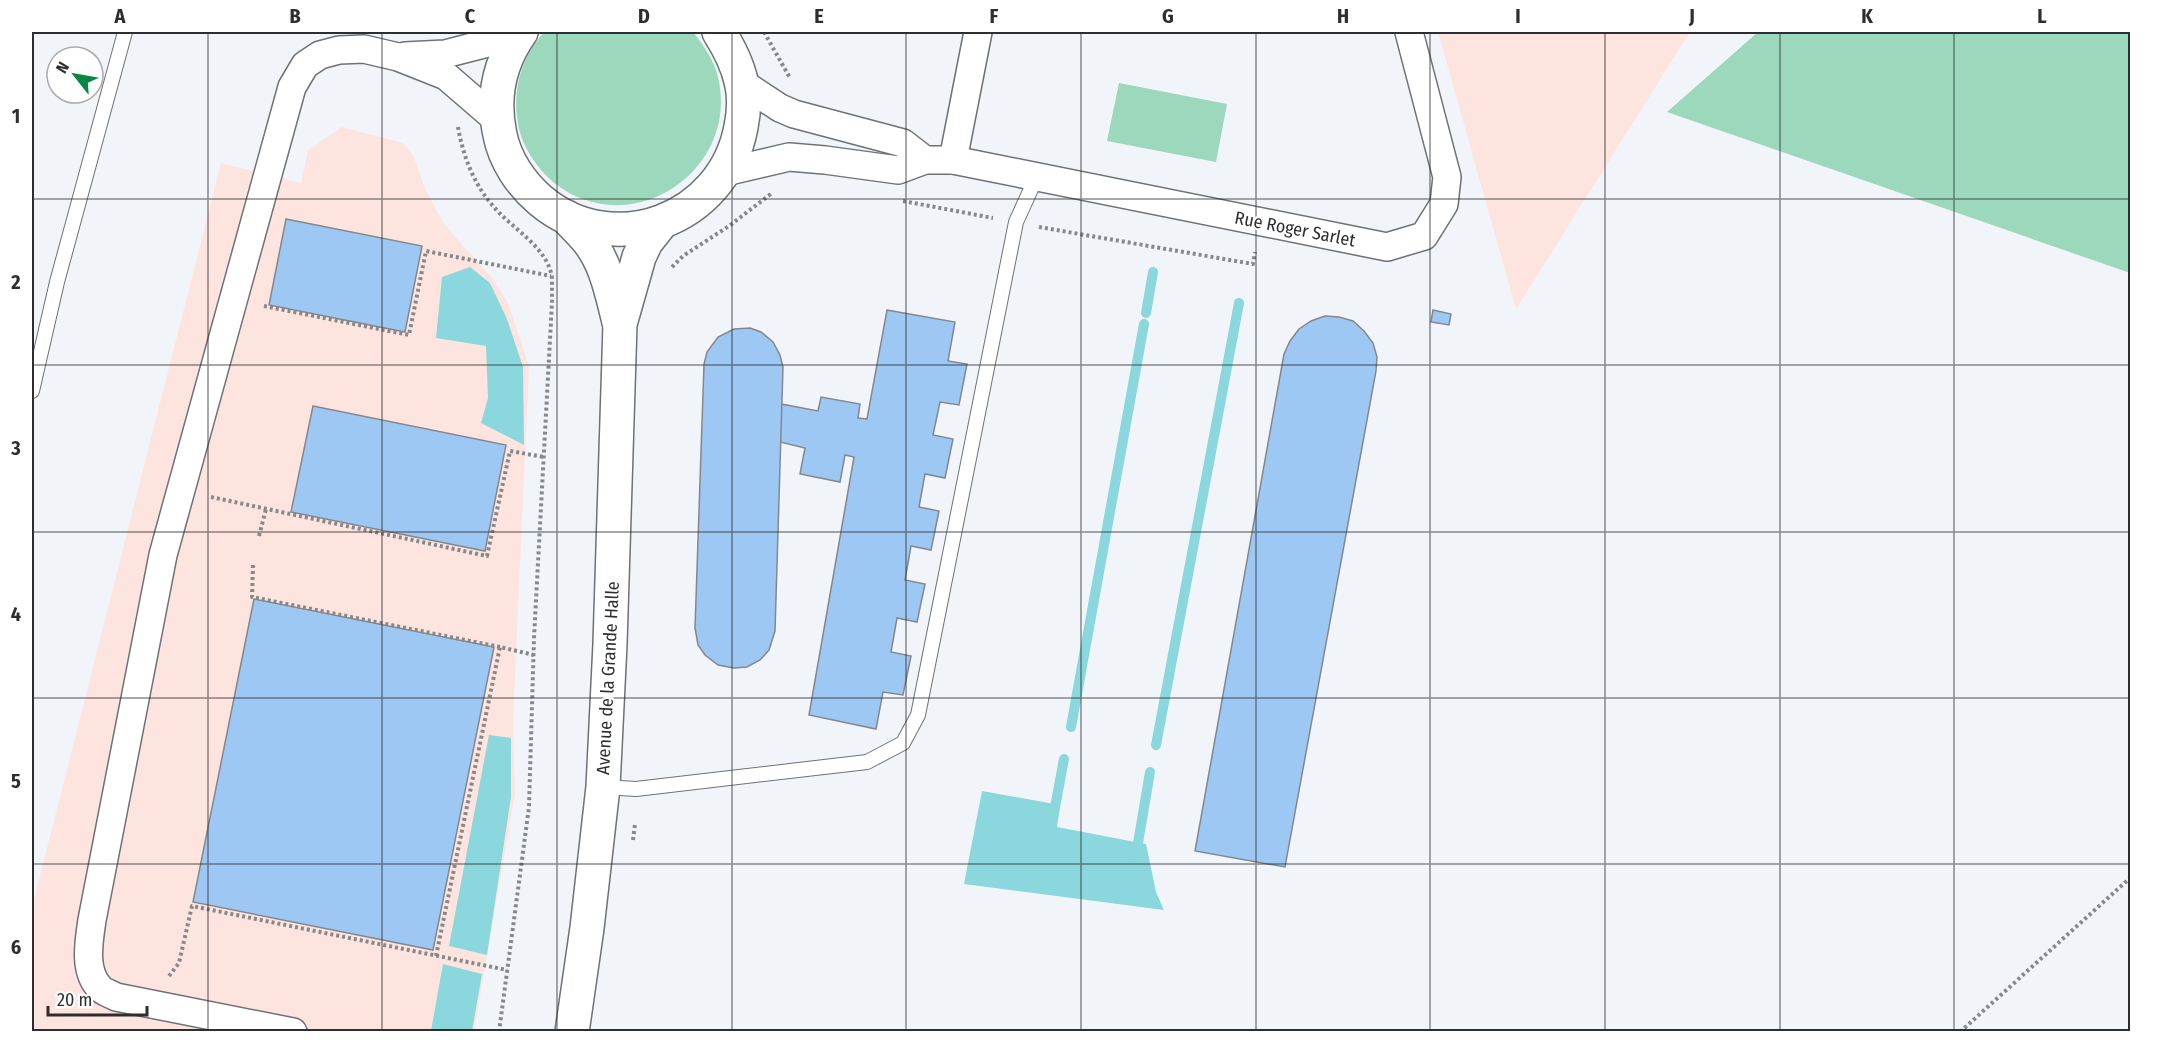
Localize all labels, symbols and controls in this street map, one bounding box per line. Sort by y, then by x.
text: A [114,4,127,28]
text: B [289,4,301,28]
text: C [465,4,476,28]
text: D [638,4,650,28]
text: E [814,4,824,28]
text: F [990,4,999,28]
text: G [1162,4,1174,28]
text: H [1337,4,1349,28]
text: I [1515,4,1521,28]
text: J [1688,4,1695,28]
text: K [1861,4,1873,28]
text: L [2037,4,2047,28]
north arrow [45,45,105,105]
text: N [52,59,73,77]
text: 1 [12,104,20,128]
street label: Rue Roger Sarlet [1233,207,1357,251]
text: 2 [10,270,21,294]
text: 3 [10,436,21,460]
street label: Avenue de la Grande Halle [592,581,624,775]
text: 4 [11,602,21,626]
text: 5 [11,769,21,793]
text: 6 [11,935,21,959]
scale bar [48,979,147,1017]
text: 20 m [57,989,92,1011]

